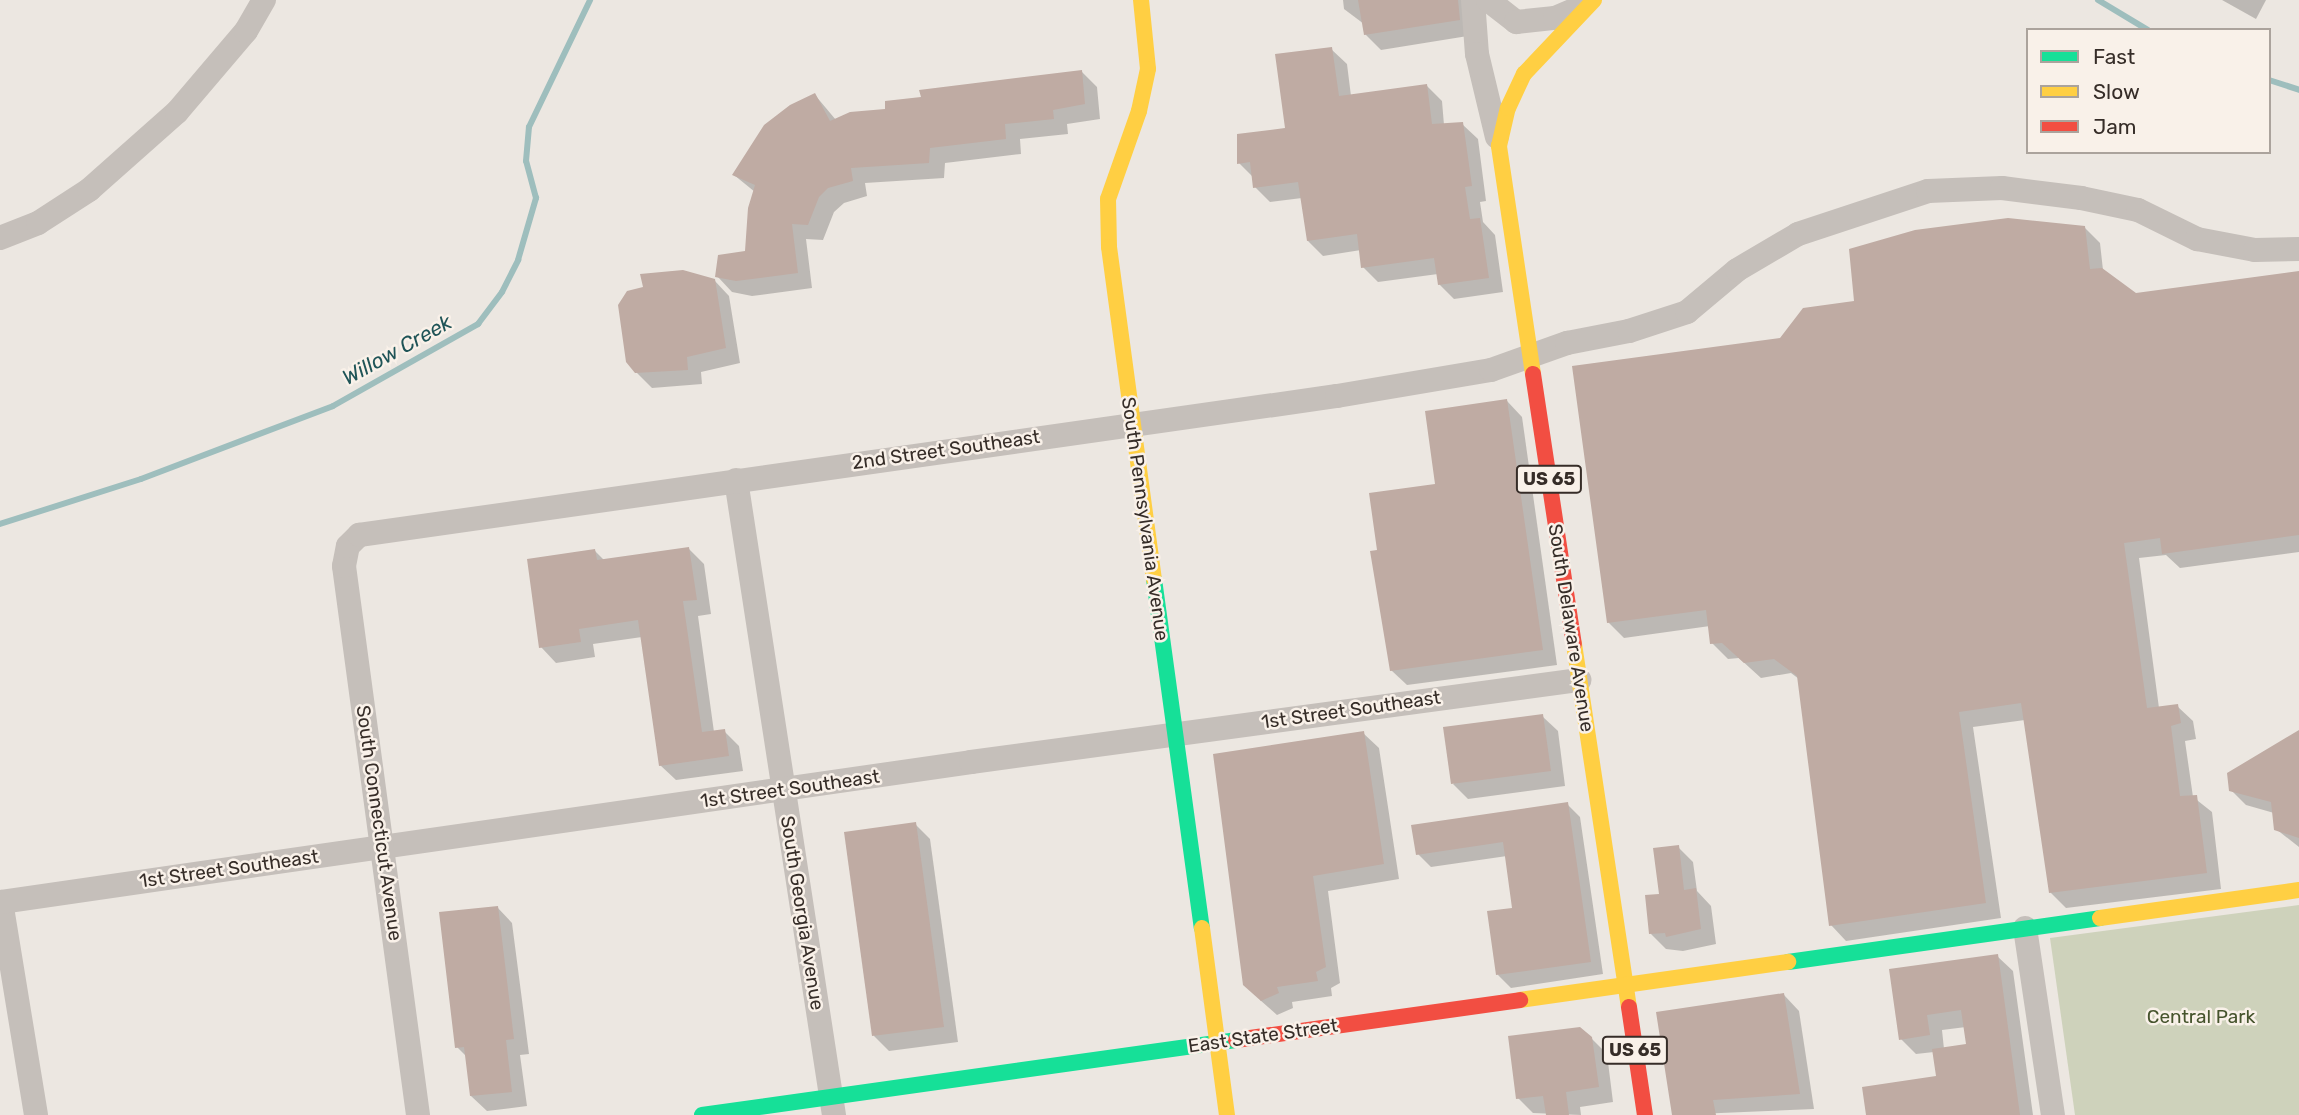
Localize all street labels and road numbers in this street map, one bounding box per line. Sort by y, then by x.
street label: South Pennsylvania Avenue [1117,395,1173,643]
street label: 2nd Street Southeast [851,426,1041,474]
road number: US 65 [1516,464,1582,494]
street label: South Delaware Avenue [1543,522,1599,734]
street label: 1st Street Southeast [1260,686,1442,734]
street label: South Connecticut Avenue [351,704,407,942]
street label: 1st Street Southeast [699,765,881,813]
street label: South Georgia Avenue [775,814,829,1012]
street label: 1st Street Southeast [138,845,320,893]
street label: East State Street [1187,1014,1339,1058]
road number: US 65 [1602,1036,1668,1064]

